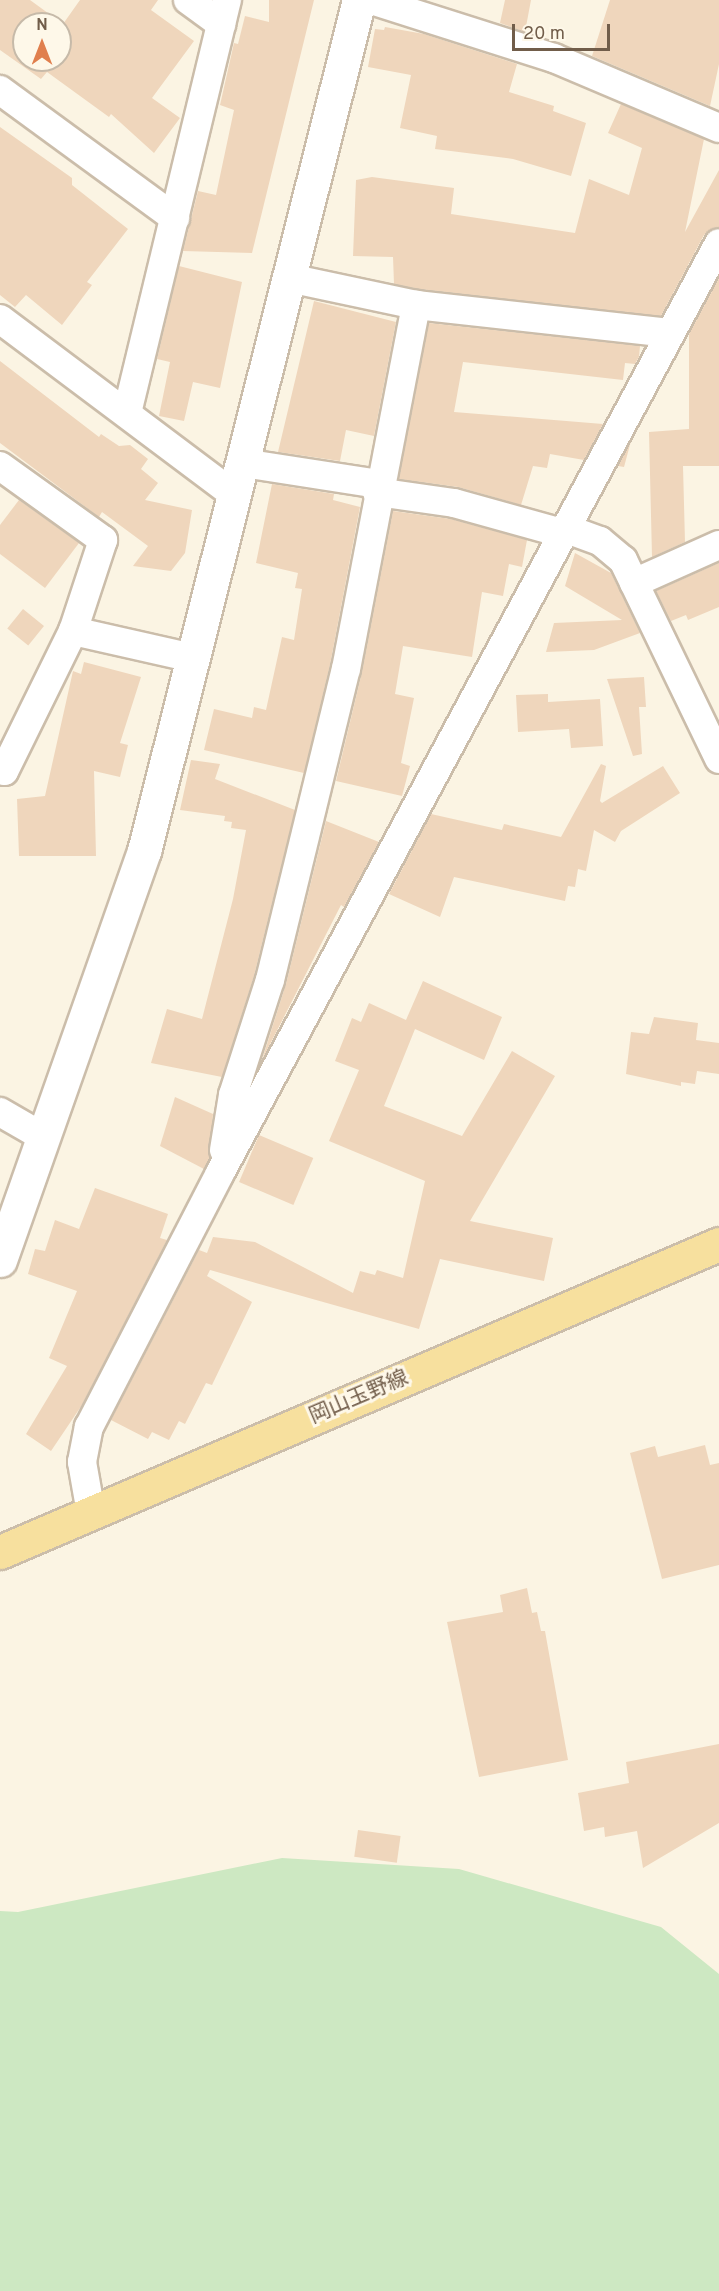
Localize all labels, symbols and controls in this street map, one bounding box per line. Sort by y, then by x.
north arrow [12,12,72,72]
scale bar [515,12,612,50]
text: N [36,16,48,36]
text: 20 m [523,23,565,46]
street label: 岡山玉野線 [306,1366,412,1430]

